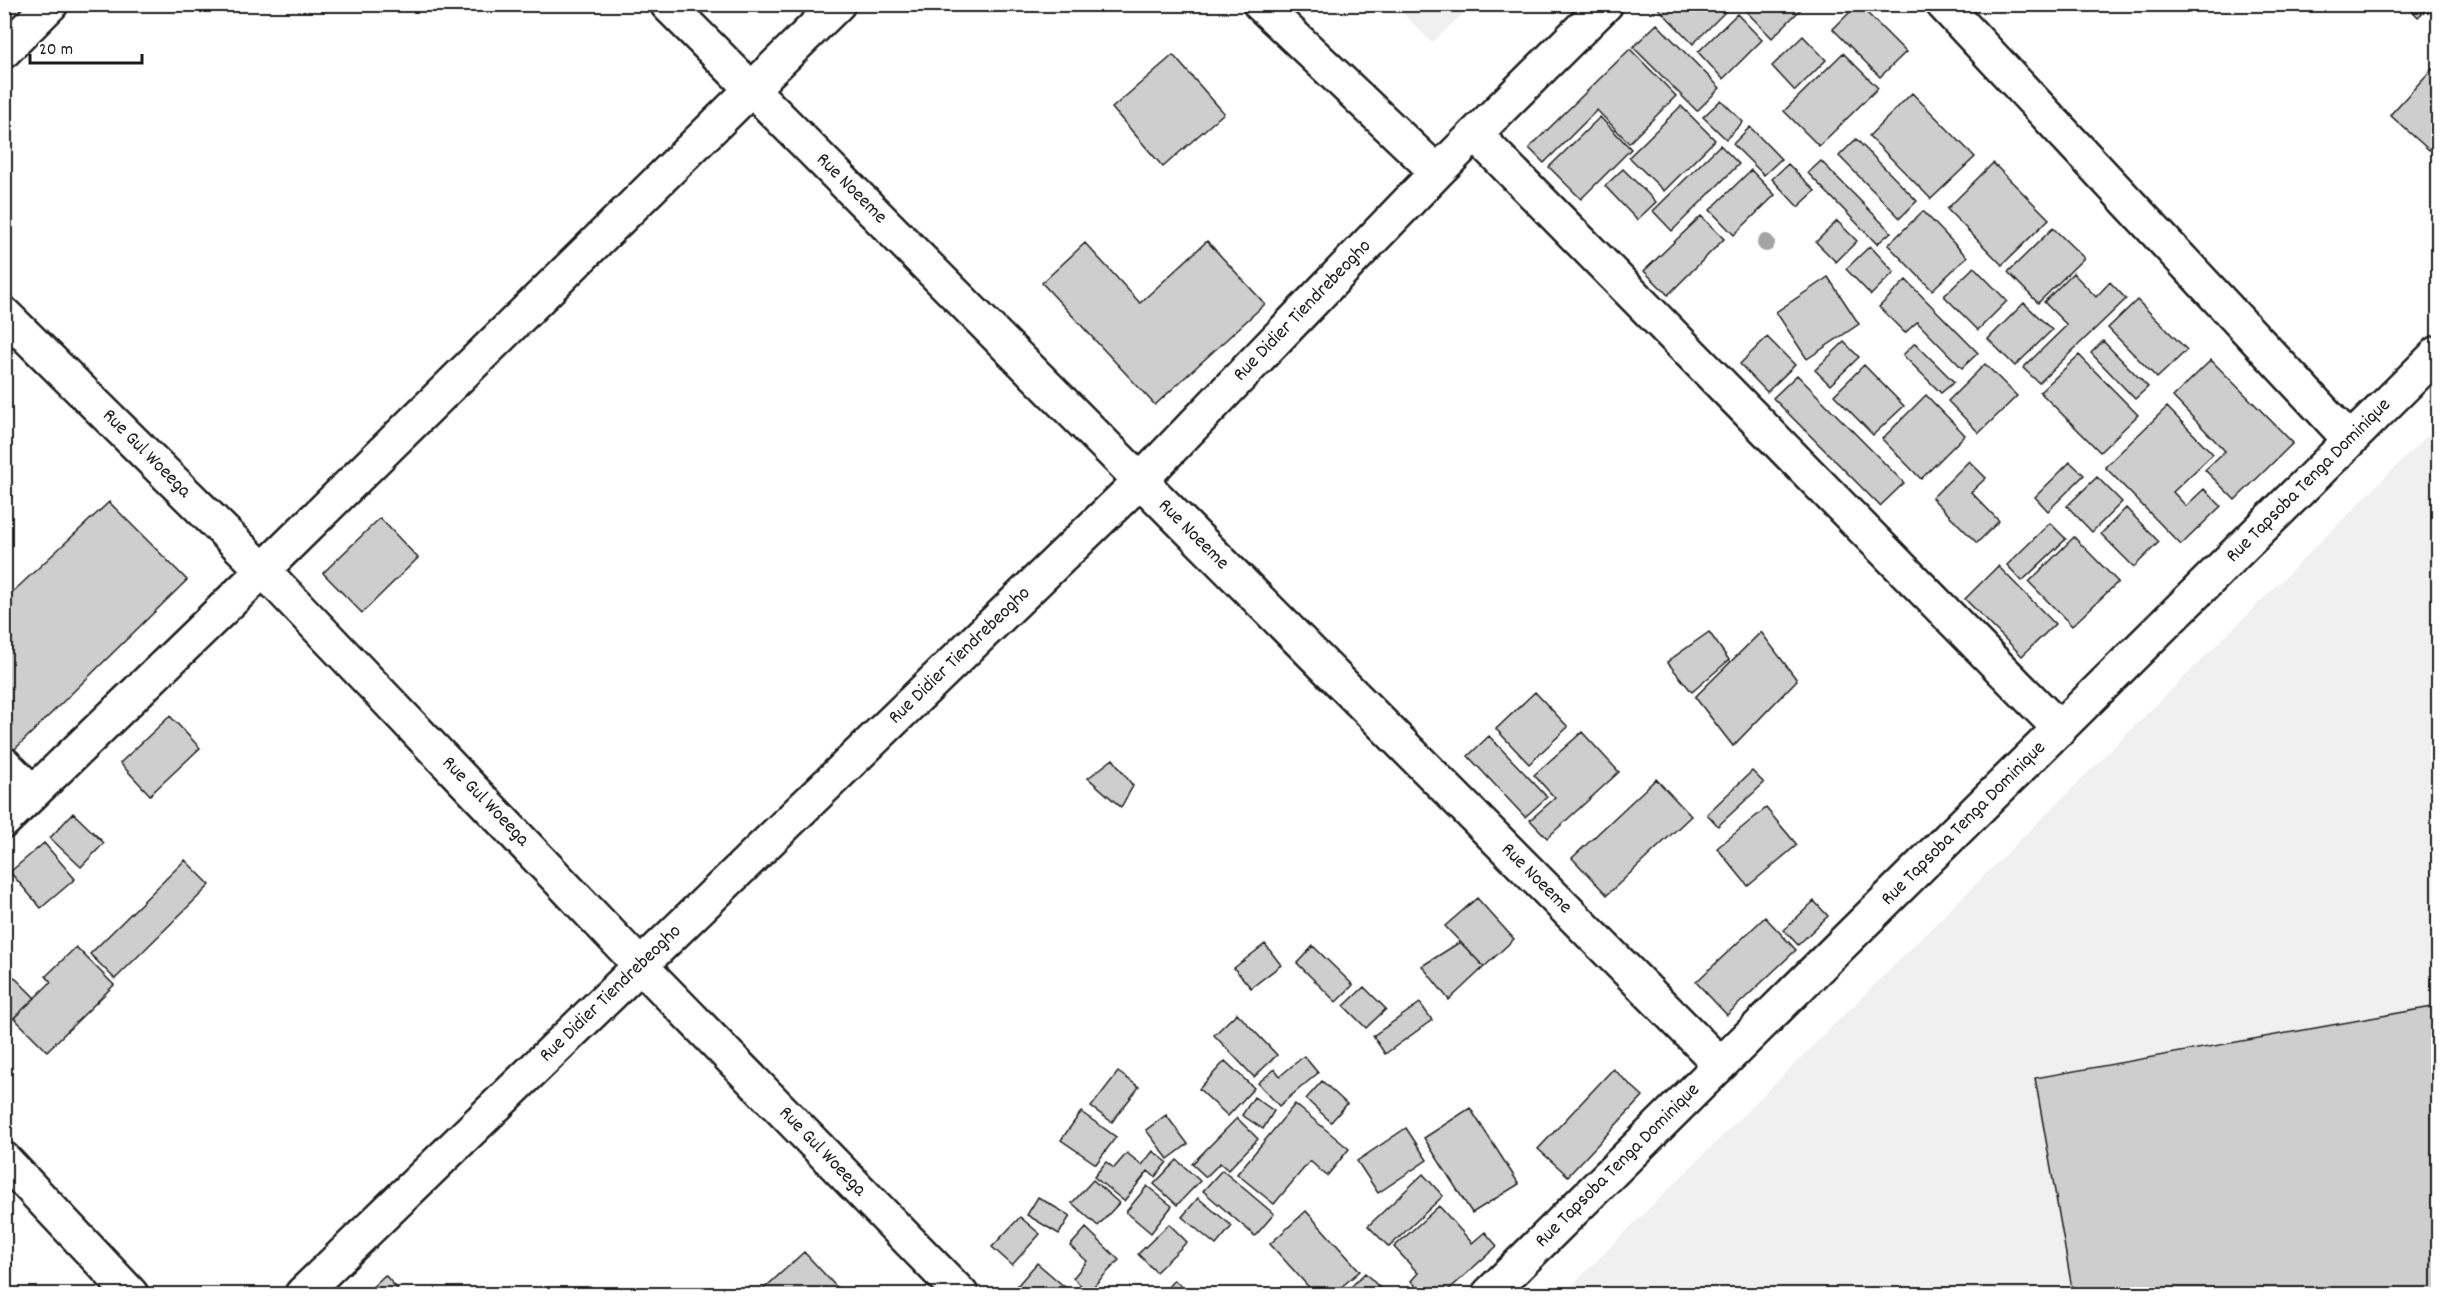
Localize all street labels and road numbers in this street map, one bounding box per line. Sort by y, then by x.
street label: Rue Noeeme [809,147,893,231]
street label: Rue Didier Tiendrebeogho [1228,234,1378,388]
street label: Rue Tapsoba Tenga Dominique [2220,392,2398,570]
street label: Rue Gul Woeega [95,403,197,505]
street label: Rue Noeeme [1151,493,1235,577]
street label: Rue Didier Tiendrebeogho [883,581,1037,731]
street label: Rue Tapsoba Tenga Dominique [1875,735,2053,913]
street label: Rue Gul Woeega [435,751,536,854]
street label: Rue Noeeme [1494,837,1578,921]
street label: Rue Didier Tiendrebeogho [534,919,688,1069]
street label: Rue Tapsoba Tenga Dominique [1529,1077,1707,1255]
street label: Rue Gul Woeega [772,1101,873,1204]

